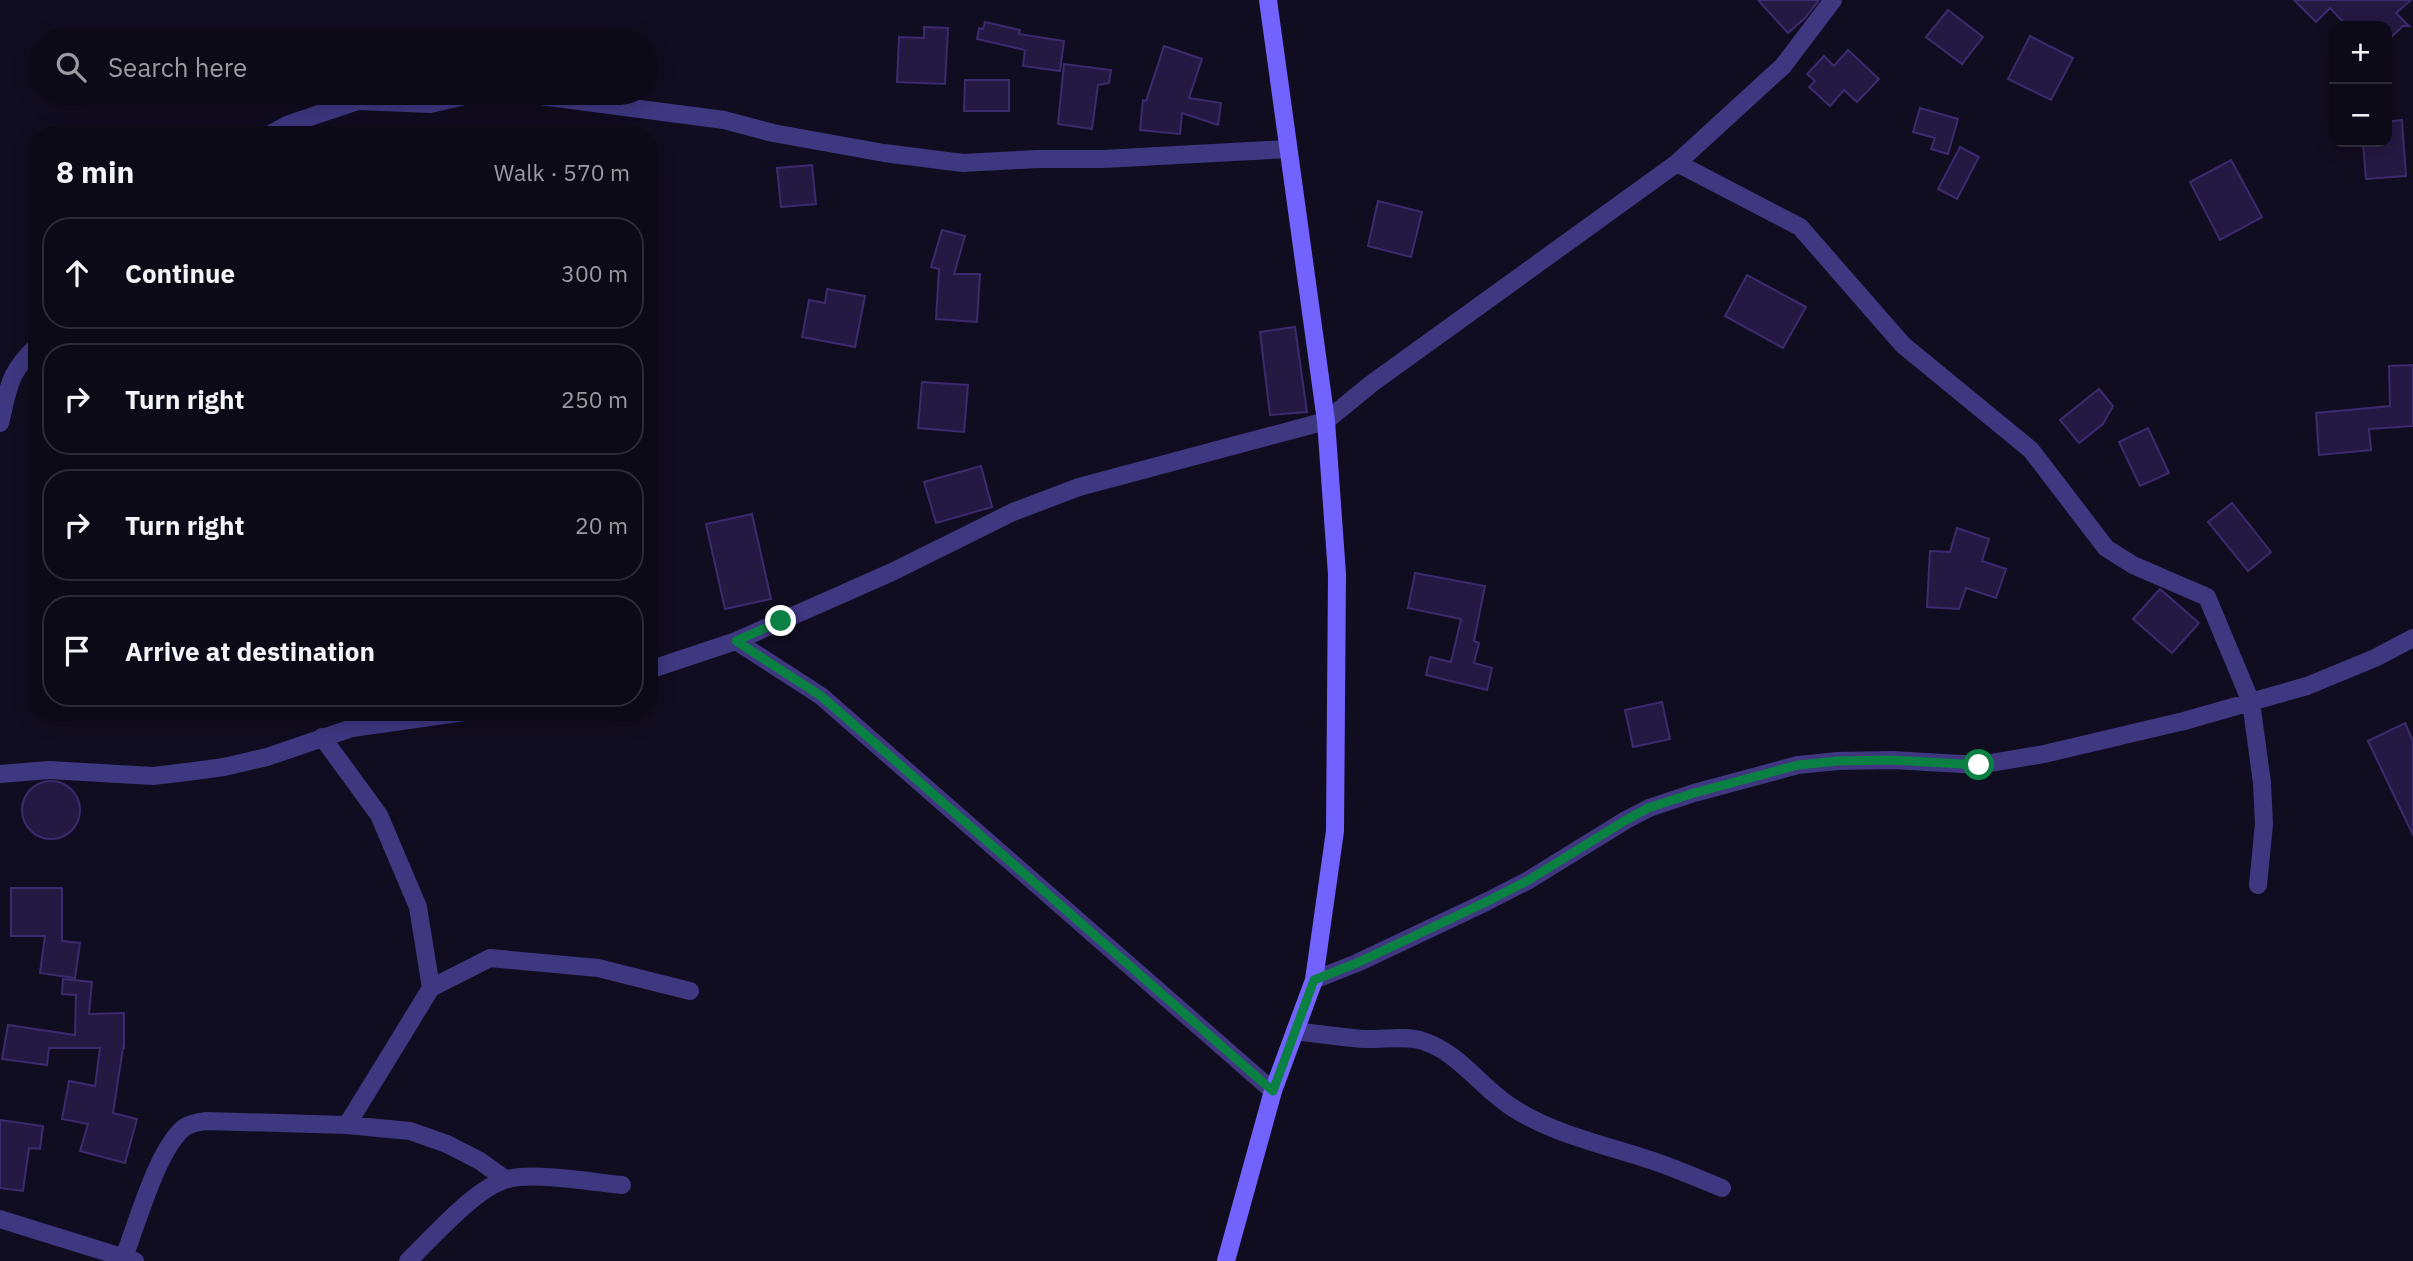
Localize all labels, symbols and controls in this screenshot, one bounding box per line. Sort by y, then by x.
map controls [2329,21,2392,147]
button: + [2329,21,2392,84]
search box [28,28,658,105]
icon: search [52,48,90,86]
text: Search here [108,50,247,84]
button: − [2329,84,2392,147]
text: 8 min [56,152,134,191]
text: Walk · 570 m [494,157,630,187]
icon: ahead [58,254,96,292]
text: Continue [125,256,235,290]
text: 300 m [561,258,628,288]
icon: right [58,380,96,418]
text: Turn right [125,382,244,416]
text: 250 m [561,384,628,414]
icon: right [58,506,96,544]
text: Turn right [125,508,244,542]
text: 20 m [575,510,628,540]
route end [765,605,796,636]
icon: arrive [58,632,96,670]
text: Arrive at destination [125,634,375,668]
route start [1963,749,1994,780]

